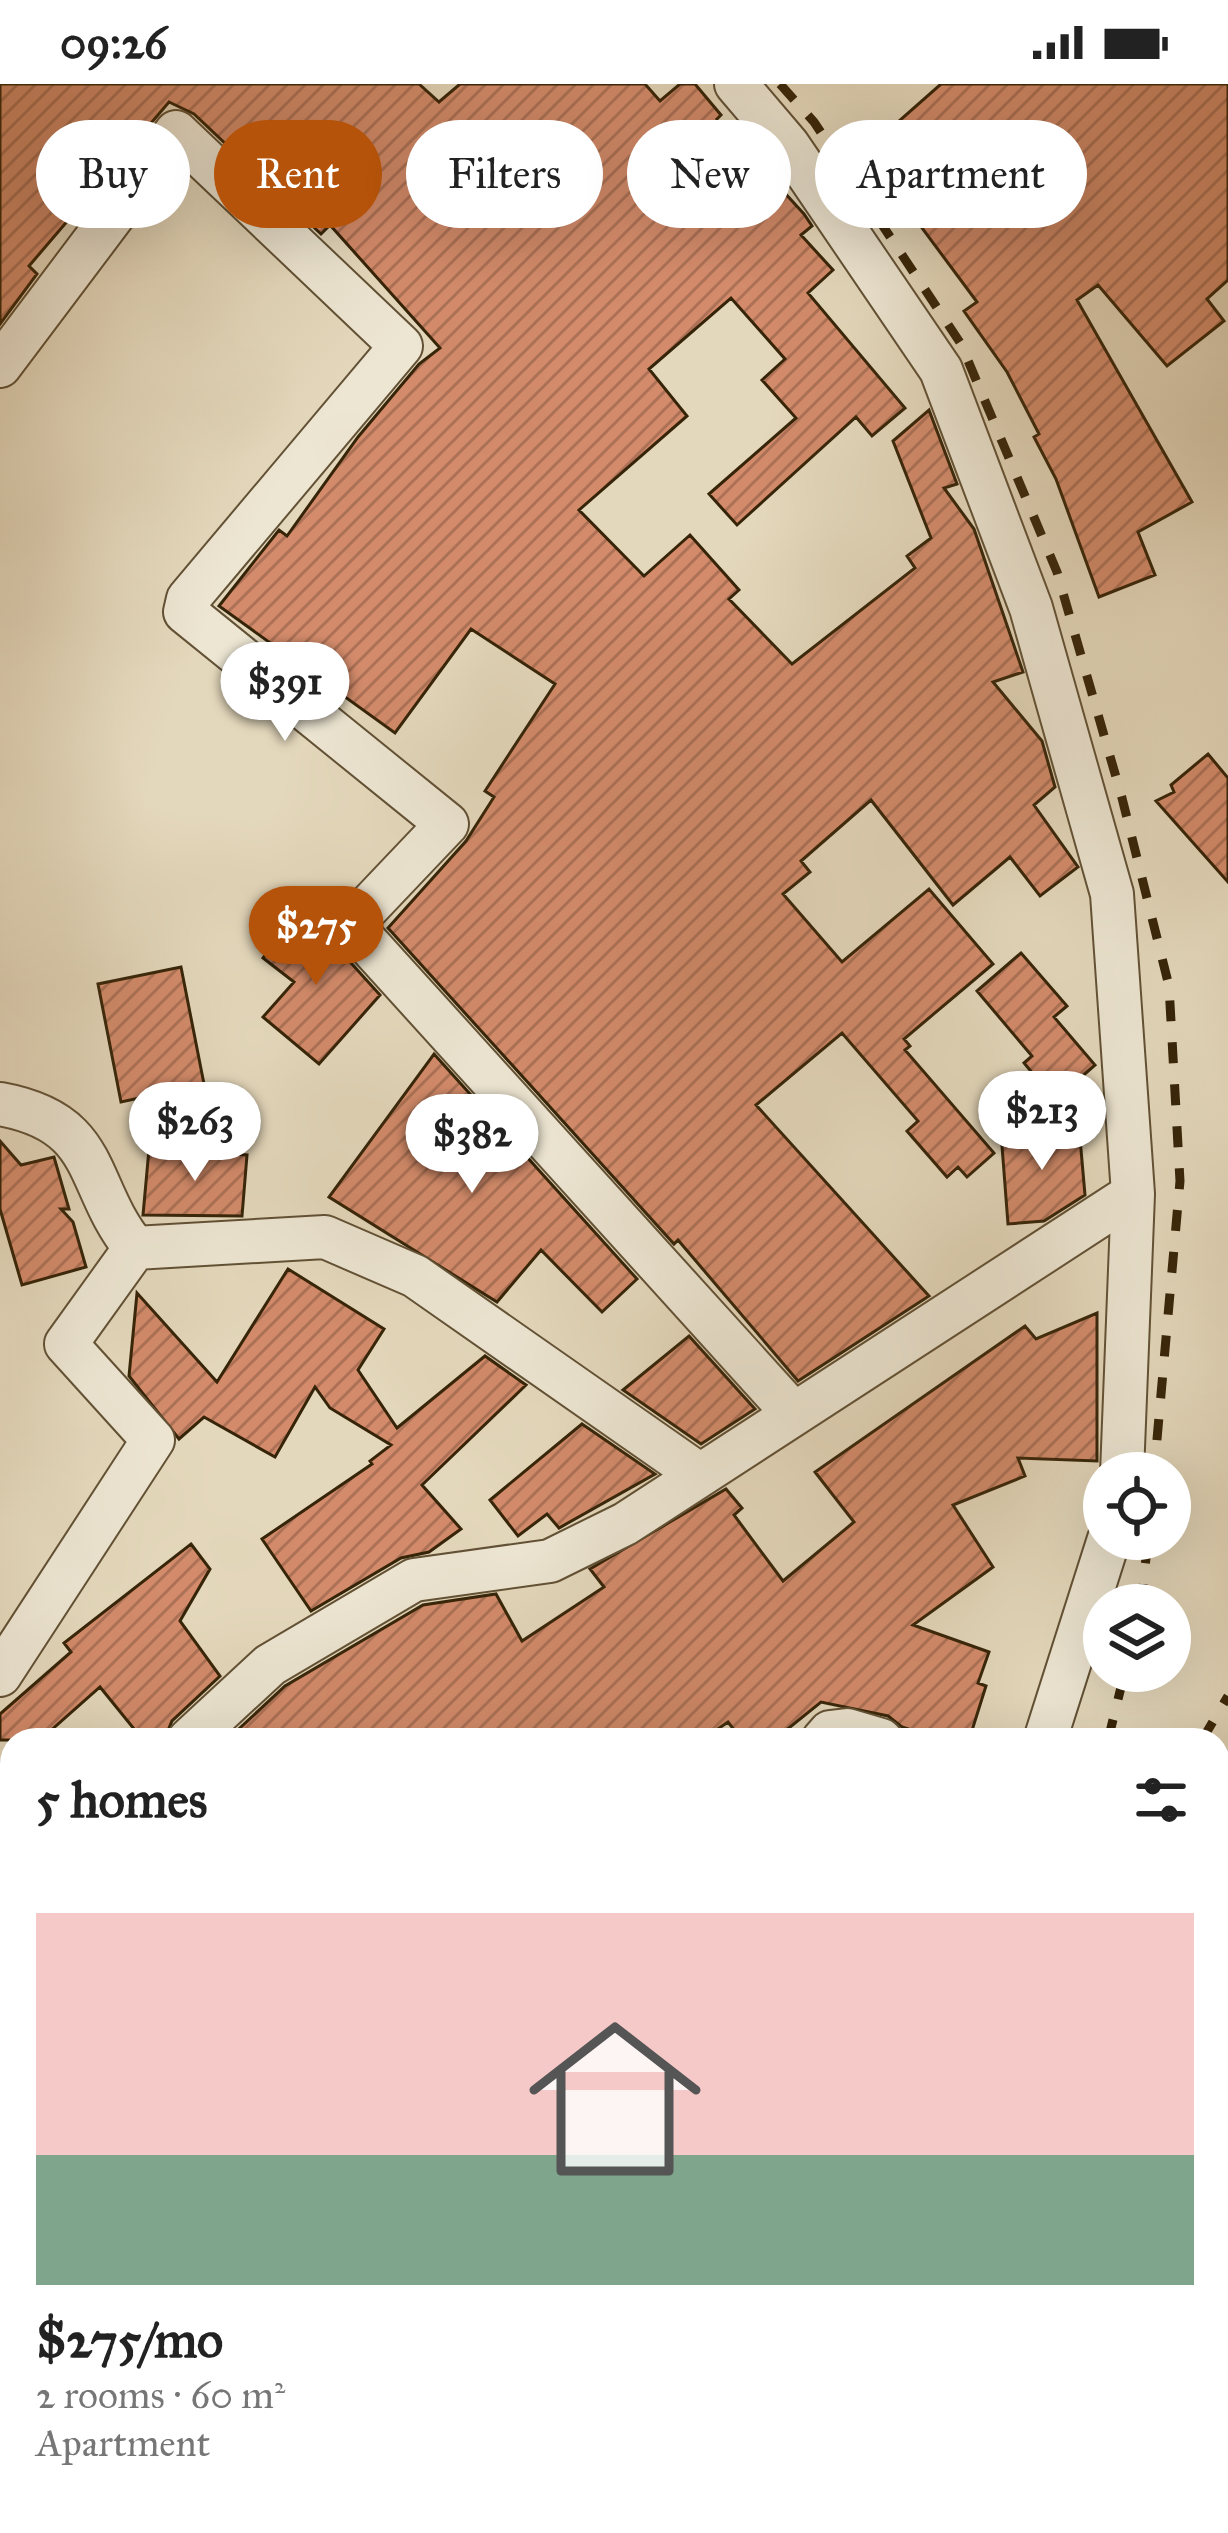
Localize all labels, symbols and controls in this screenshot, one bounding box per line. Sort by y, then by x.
text: 09:26 [60,15,167,70]
chip: Buy [36,120,190,228]
chip: Rent [214,120,382,228]
chip: Filters [406,120,603,228]
chip: New [627,120,791,228]
chip: Apartment [815,120,1087,228]
pin: $391 [214,642,356,744]
text: $391 [247,657,323,705]
pin: $275 [245,886,387,988]
text: $275 [276,901,356,949]
pin: $213 [971,1071,1113,1173]
pin: $263 [124,1082,266,1184]
text: $213 [1005,1086,1079,1134]
pin: $382 [401,1094,543,1196]
text: $263 [156,1097,234,1145]
text: $382 [433,1109,511,1157]
map controls [1083,1452,1191,1692]
button: locate [1083,1452,1191,1560]
button: layers [1083,1584,1191,1692]
icon: filters [1128,1767,1194,1833]
text: 5 homes [36,1769,207,1831]
icon: home [507,1991,723,2207]
text: $275/mo [36,2309,223,2371]
text: 2 rooms · 60 m² [36,2371,285,2419]
text: Apartment [36,2419,210,2467]

